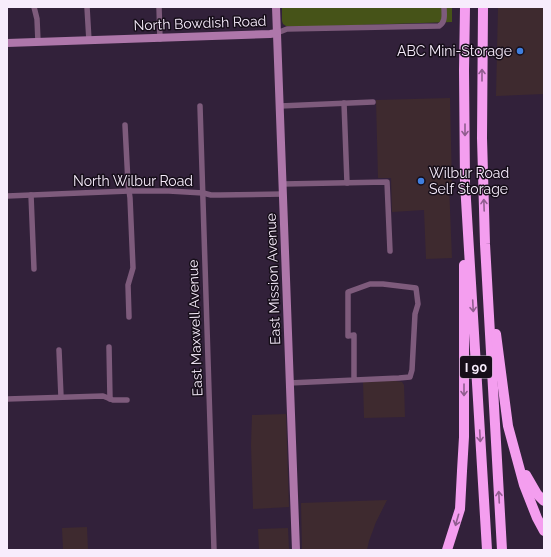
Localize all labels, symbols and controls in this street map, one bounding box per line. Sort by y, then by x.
street label: North Bowdish Road [133,13,267,33]
place label: ABC Mini-Storage [397,43,512,59]
marker: ABC Mini-Storage [515,46,525,56]
one-way arrow [478,69,486,82]
one-way arrow [461,123,469,136]
place label: Wilbur Road Self Storage [429,165,509,197]
street label: North Wilbur Road [73,173,193,189]
marker: Wilbur Road Self Storage [416,176,426,186]
one-way arrow [480,199,487,212]
street label: East Mission Avenue [263,213,283,345]
street label: East Maxwell Avenue [185,259,205,397]
one-way arrow [469,299,476,312]
road number: I 90 [460,356,492,378]
one-way arrow [460,383,468,396]
one-way arrow [477,429,484,442]
one-way arrow [495,491,503,504]
one-way arrow [453,513,460,526]

